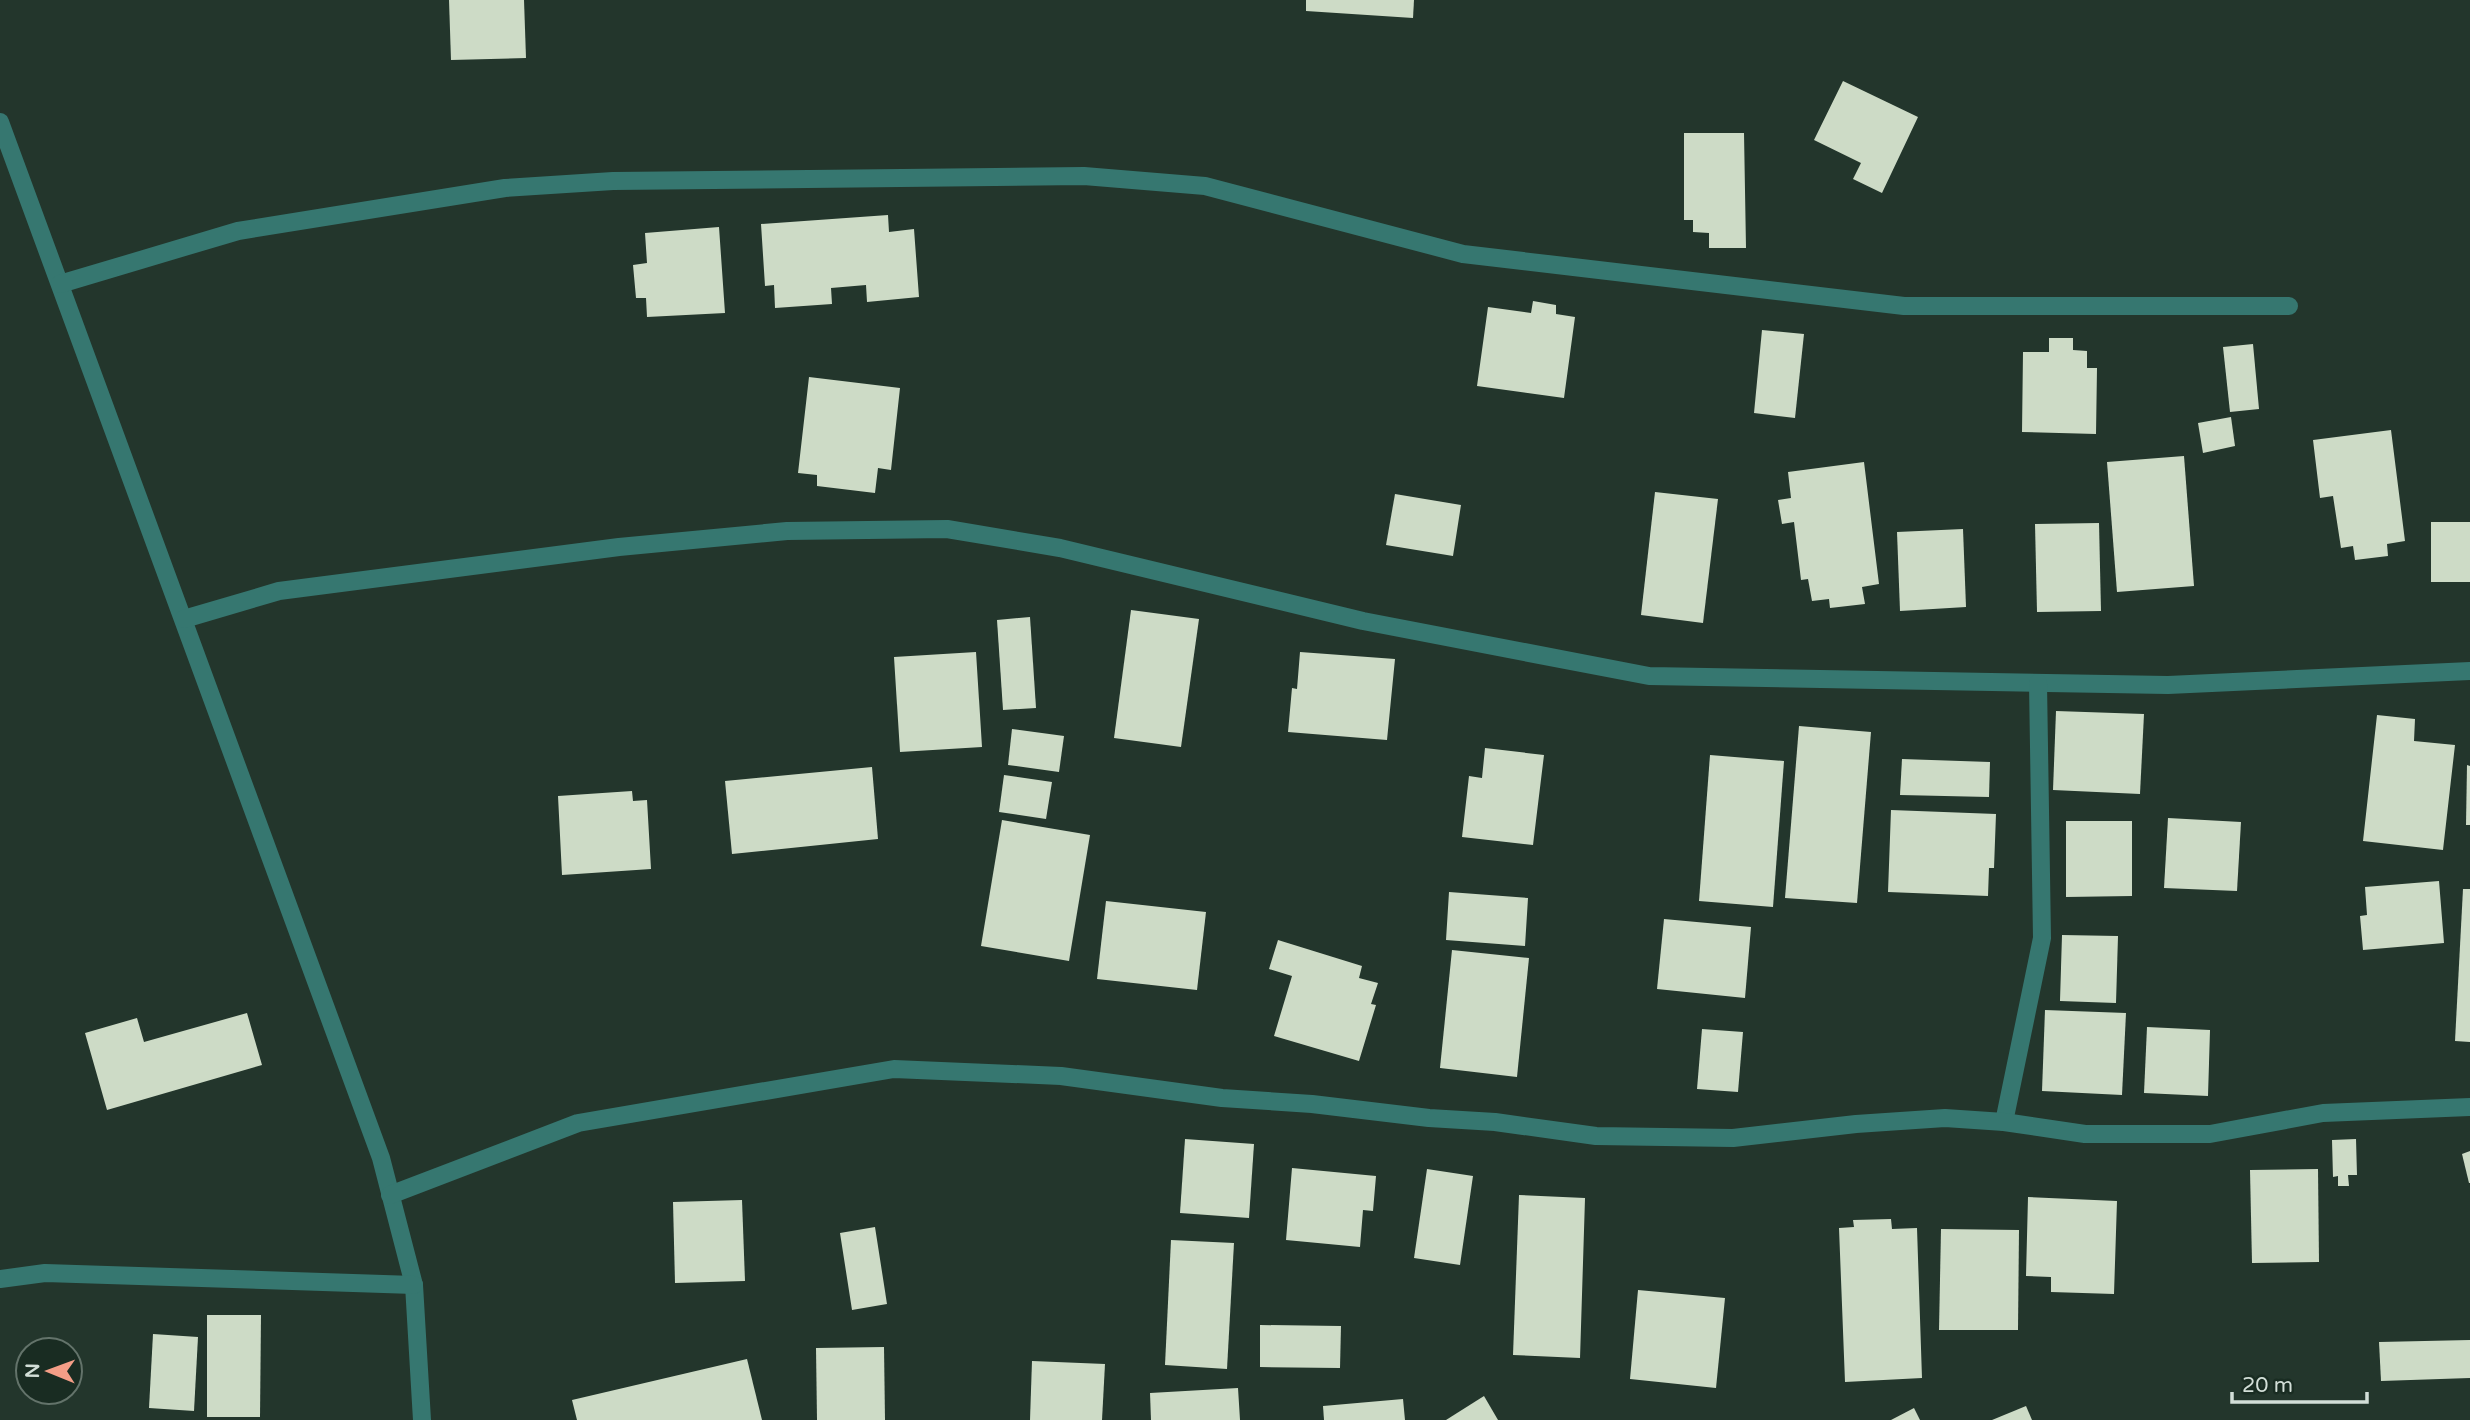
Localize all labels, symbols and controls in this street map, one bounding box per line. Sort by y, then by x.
north arrow [14,1336,84,1406]
scale bar [2232,1360,2367,1404]
text: N [22,1363,44,1379]
text: 20 m [2242,1373,2293,1398]

